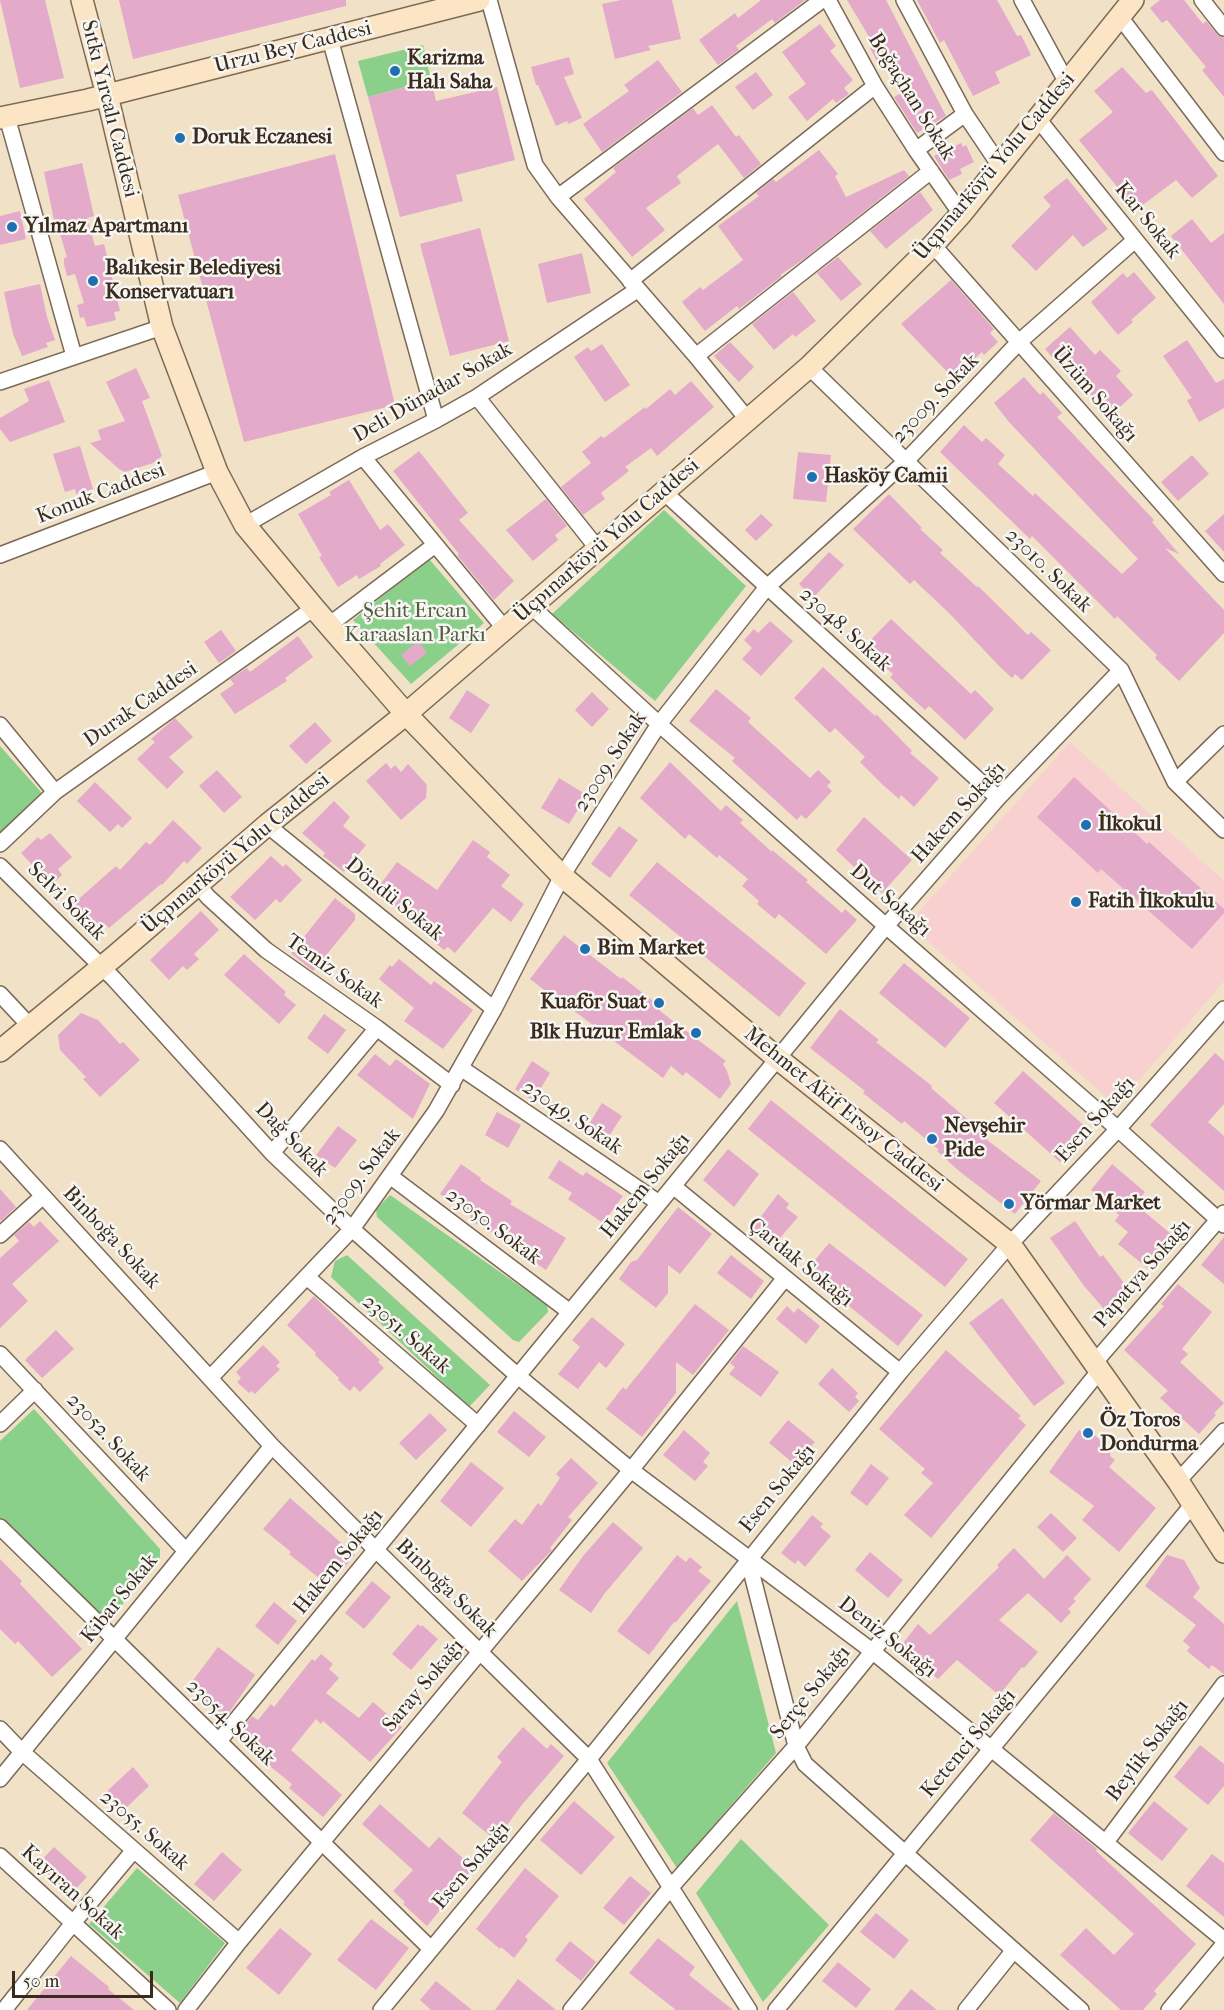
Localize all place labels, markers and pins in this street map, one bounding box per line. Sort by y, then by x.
place label: Karizma Halı Saha [407,46,492,96]
marker: Karizma Halı Saha [388,64,402,78]
place label: Doruk Eczanesi [192,125,332,151]
marker: Doruk Eczanesi [173,131,187,145]
place label: Yılmaz Apartmanı [24,214,188,240]
marker: Yılmaz Apartmanı [5,220,19,234]
place label: Balıkesir Belediyesi Konservatuarı [105,256,281,306]
marker: Balıkesir Belediyesi Konservatuarı [86,274,100,288]
place label: Hasköy Camii [824,464,948,490]
marker: Hasköy Camii [805,470,819,484]
place label: İlkokul [1098,812,1162,838]
marker: İlkokul [1079,818,1093,832]
place label: Fatih İlkokulu [1088,889,1214,915]
marker: Fatih İlkokulu [1069,895,1083,909]
place label: Bim Market [597,936,705,962]
marker: Bim Market [578,942,592,956]
place label: Kuaför Suat [540,990,647,1016]
marker: Kuaför Suat [652,996,666,1010]
place label: Blk Huzur Emlak [530,1020,684,1046]
marker: Blk Huzur Emlak [689,1026,703,1040]
place label: Nevşehir Pide [944,1114,1025,1164]
marker: Nevşehir Pide [925,1132,939,1146]
place label: Yörmar Market [1021,1191,1161,1217]
marker: Yörmar Market [1002,1197,1016,1211]
place label: Öz Toros Dondurma [1100,1408,1198,1458]
marker: Öz Toros Dondurma [1081,1426,1095,1440]

